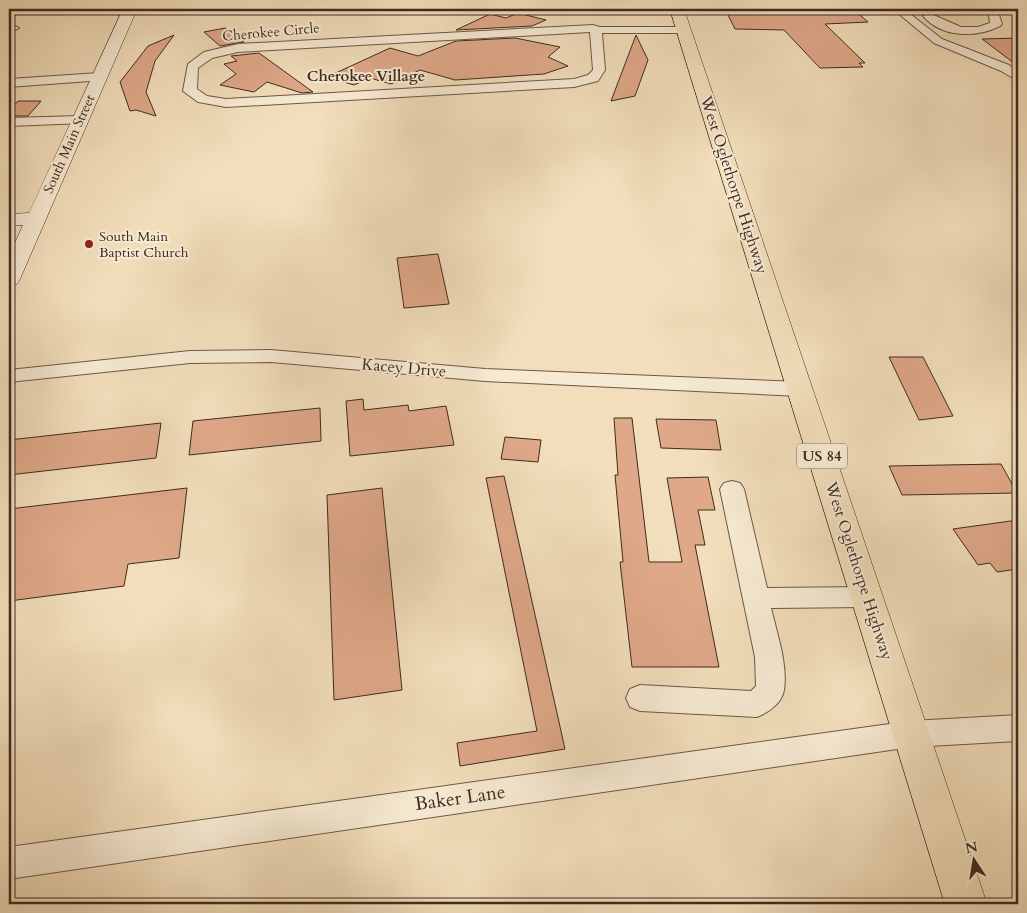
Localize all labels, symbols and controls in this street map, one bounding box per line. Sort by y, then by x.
street label: Cherokee Circle [222,18,320,46]
district label: Cherokee Village [307,66,425,86]
street label: South Main Street [39,91,100,197]
street label: West Oglethorpe Highway [694,92,773,277]
place label: South Main Baptist Church [99,227,189,262]
marker: South Main Baptist Church [83,238,95,250]
street label: Kacey Drive [361,353,447,383]
road number: US 84 [797,444,847,468]
street label: West Oglethorpe Highway [819,478,898,663]
street label: Baker Lane [413,779,507,817]
north arrow [950,836,1000,886]
text: N [963,837,979,858]

